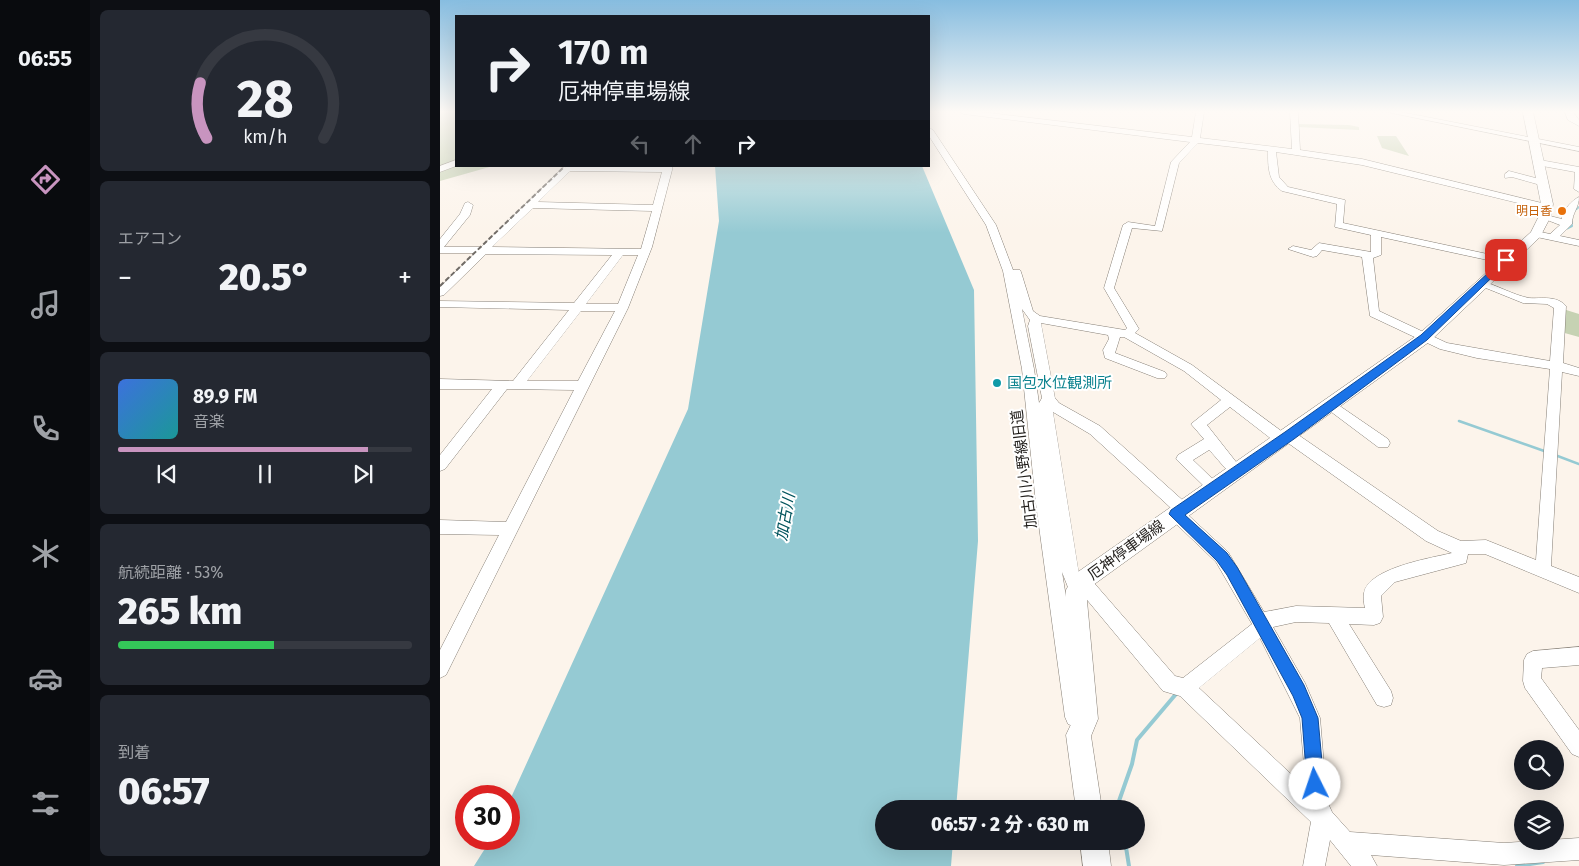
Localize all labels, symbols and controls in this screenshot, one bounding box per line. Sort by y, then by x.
text: 170 m [558,31,649,73]
icon: right [475,35,540,100]
text: 06:55 [18,45,72,72]
text: 28 [236,68,294,131]
text: 厄神停車場線 [558,78,690,105]
text: km/h [243,126,287,148]
icon: left [626,130,654,158]
icon: ahead [679,130,707,158]
icon: right [732,130,760,158]
icon: directions [28,162,63,197]
place label: 明日香 [1516,204,1552,218]
marker: 明日香 [1556,205,1568,217]
text: エアコン [118,229,182,248]
pin [1485,239,1527,281]
icon: arrive [1492,246,1520,274]
text: 20.5° [219,254,311,300]
text: − [118,261,132,294]
text: + [398,261,412,294]
icon: music [28,287,63,322]
place label: 国包水位観測所 [1007,374,1112,392]
marker: 国包水位観測所 [991,377,1003,389]
text: 89.9 FM [193,385,257,408]
street label: 加古川小野線旧道 [1008,408,1040,530]
icon: phone [28,411,63,446]
text: 音楽 [193,412,225,431]
icon: previous [153,460,181,488]
icon: pause [251,460,279,488]
icon: next [349,460,377,488]
water label: 加古川 [771,490,799,542]
street label: 厄神停車場線 [1084,516,1168,584]
icon: climate [28,536,63,571]
text: 航続距離 · 53% [118,563,223,582]
text: 265 km [118,588,242,634]
icon: car [28,661,63,696]
map controls [1514,740,1564,850]
button: search [1514,740,1564,790]
text: 到着 [118,743,150,762]
position arrow [1288,757,1340,809]
text: 06:57 [118,768,210,814]
speed limit sign: 30 [455,785,520,850]
icon: filters [28,786,63,821]
button: layers [1514,800,1564,850]
text: 06:57 · 2 分 · 630 m [931,813,1089,836]

